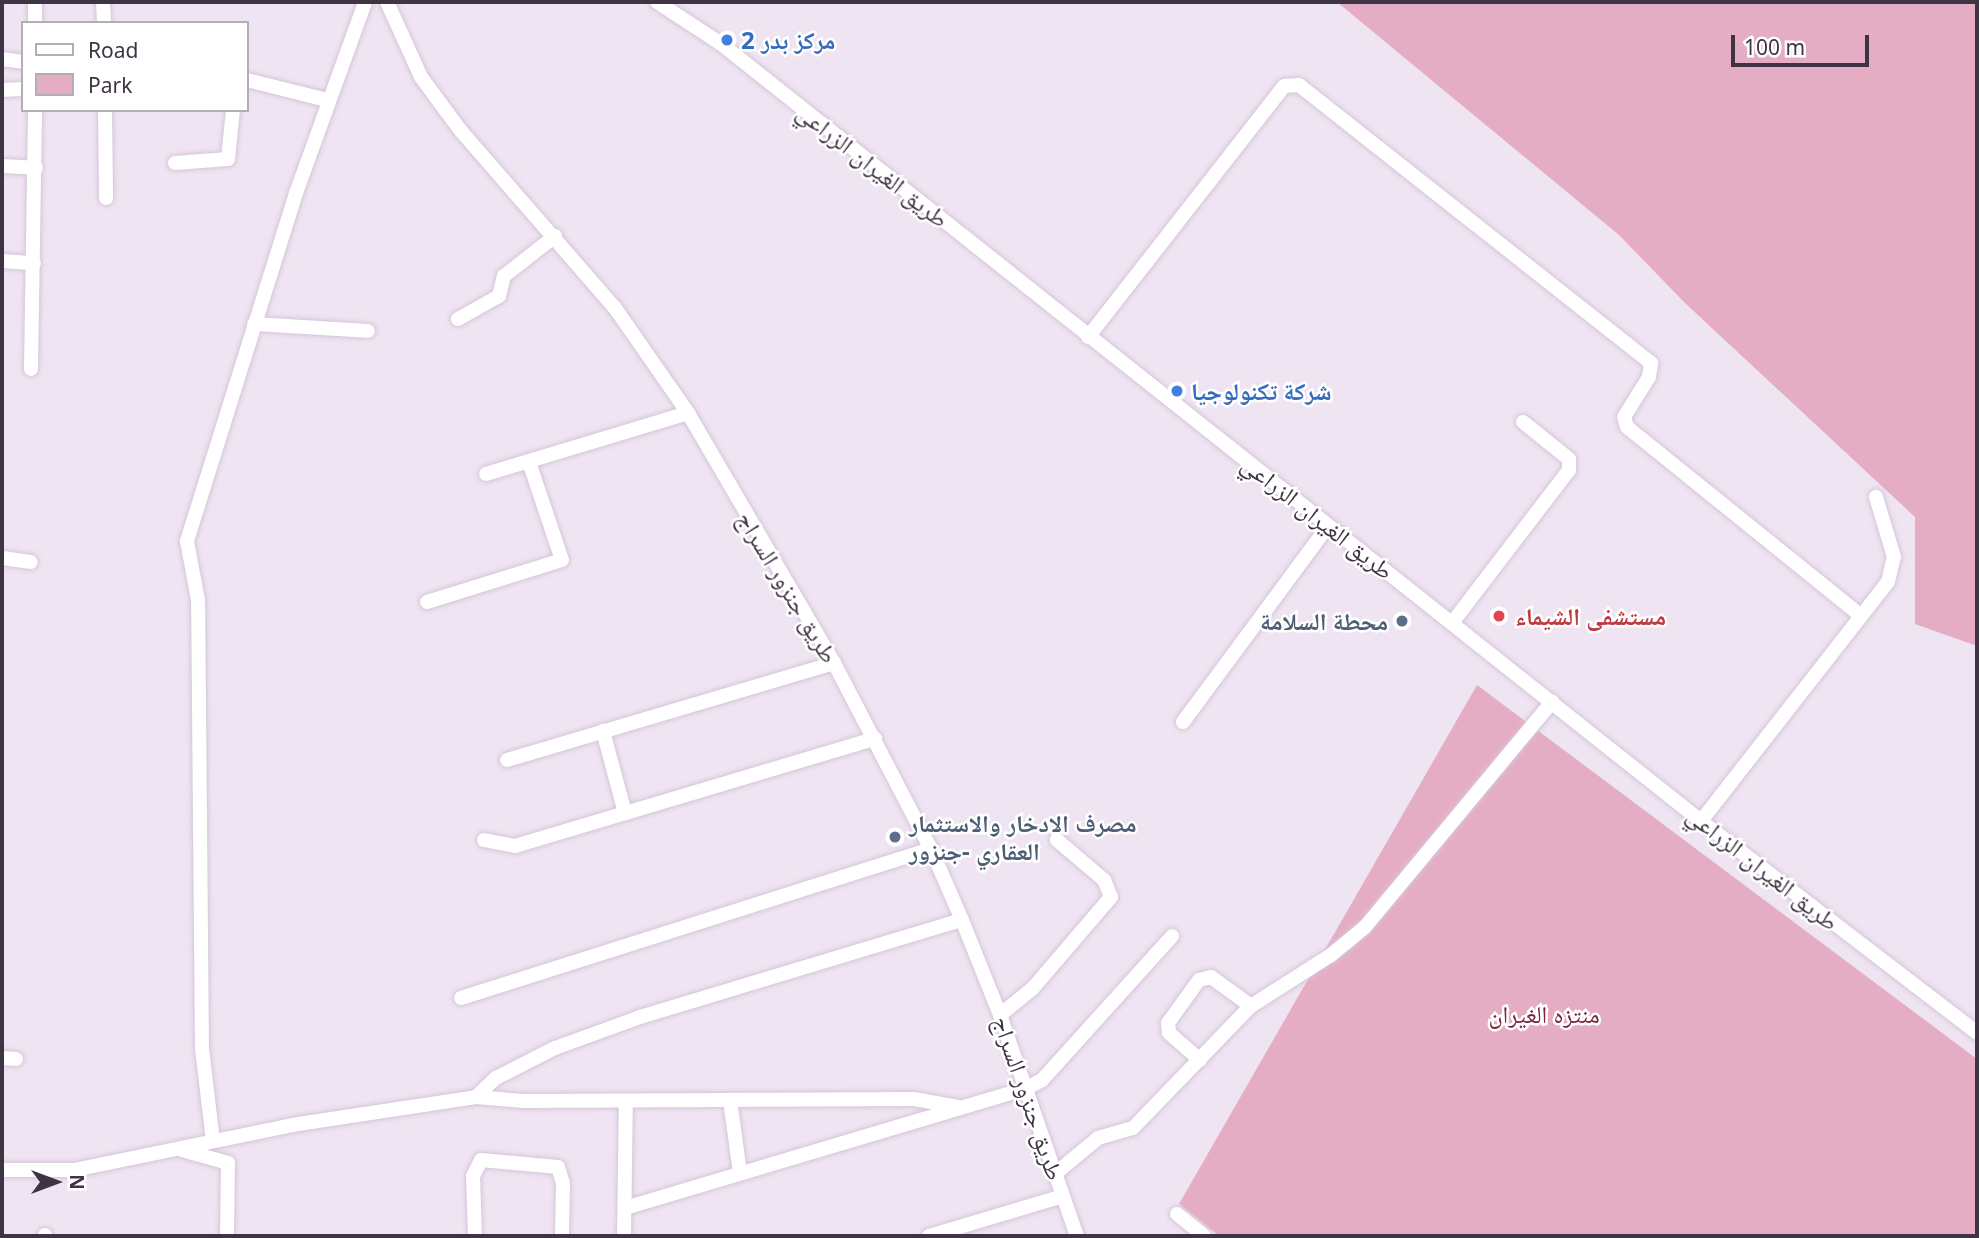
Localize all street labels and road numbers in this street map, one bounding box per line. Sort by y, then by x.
street label: طريق الغيران الزراعي [791,97,955,233]
street label: طريق الغيران الزراعي [1236,449,1400,585]
street label: طريق جنزور السراج [731,506,845,668]
street label: طريق الغيران الزراعي [1681,800,1845,936]
street label: طريق جنزور السراج [987,1012,1071,1184]

